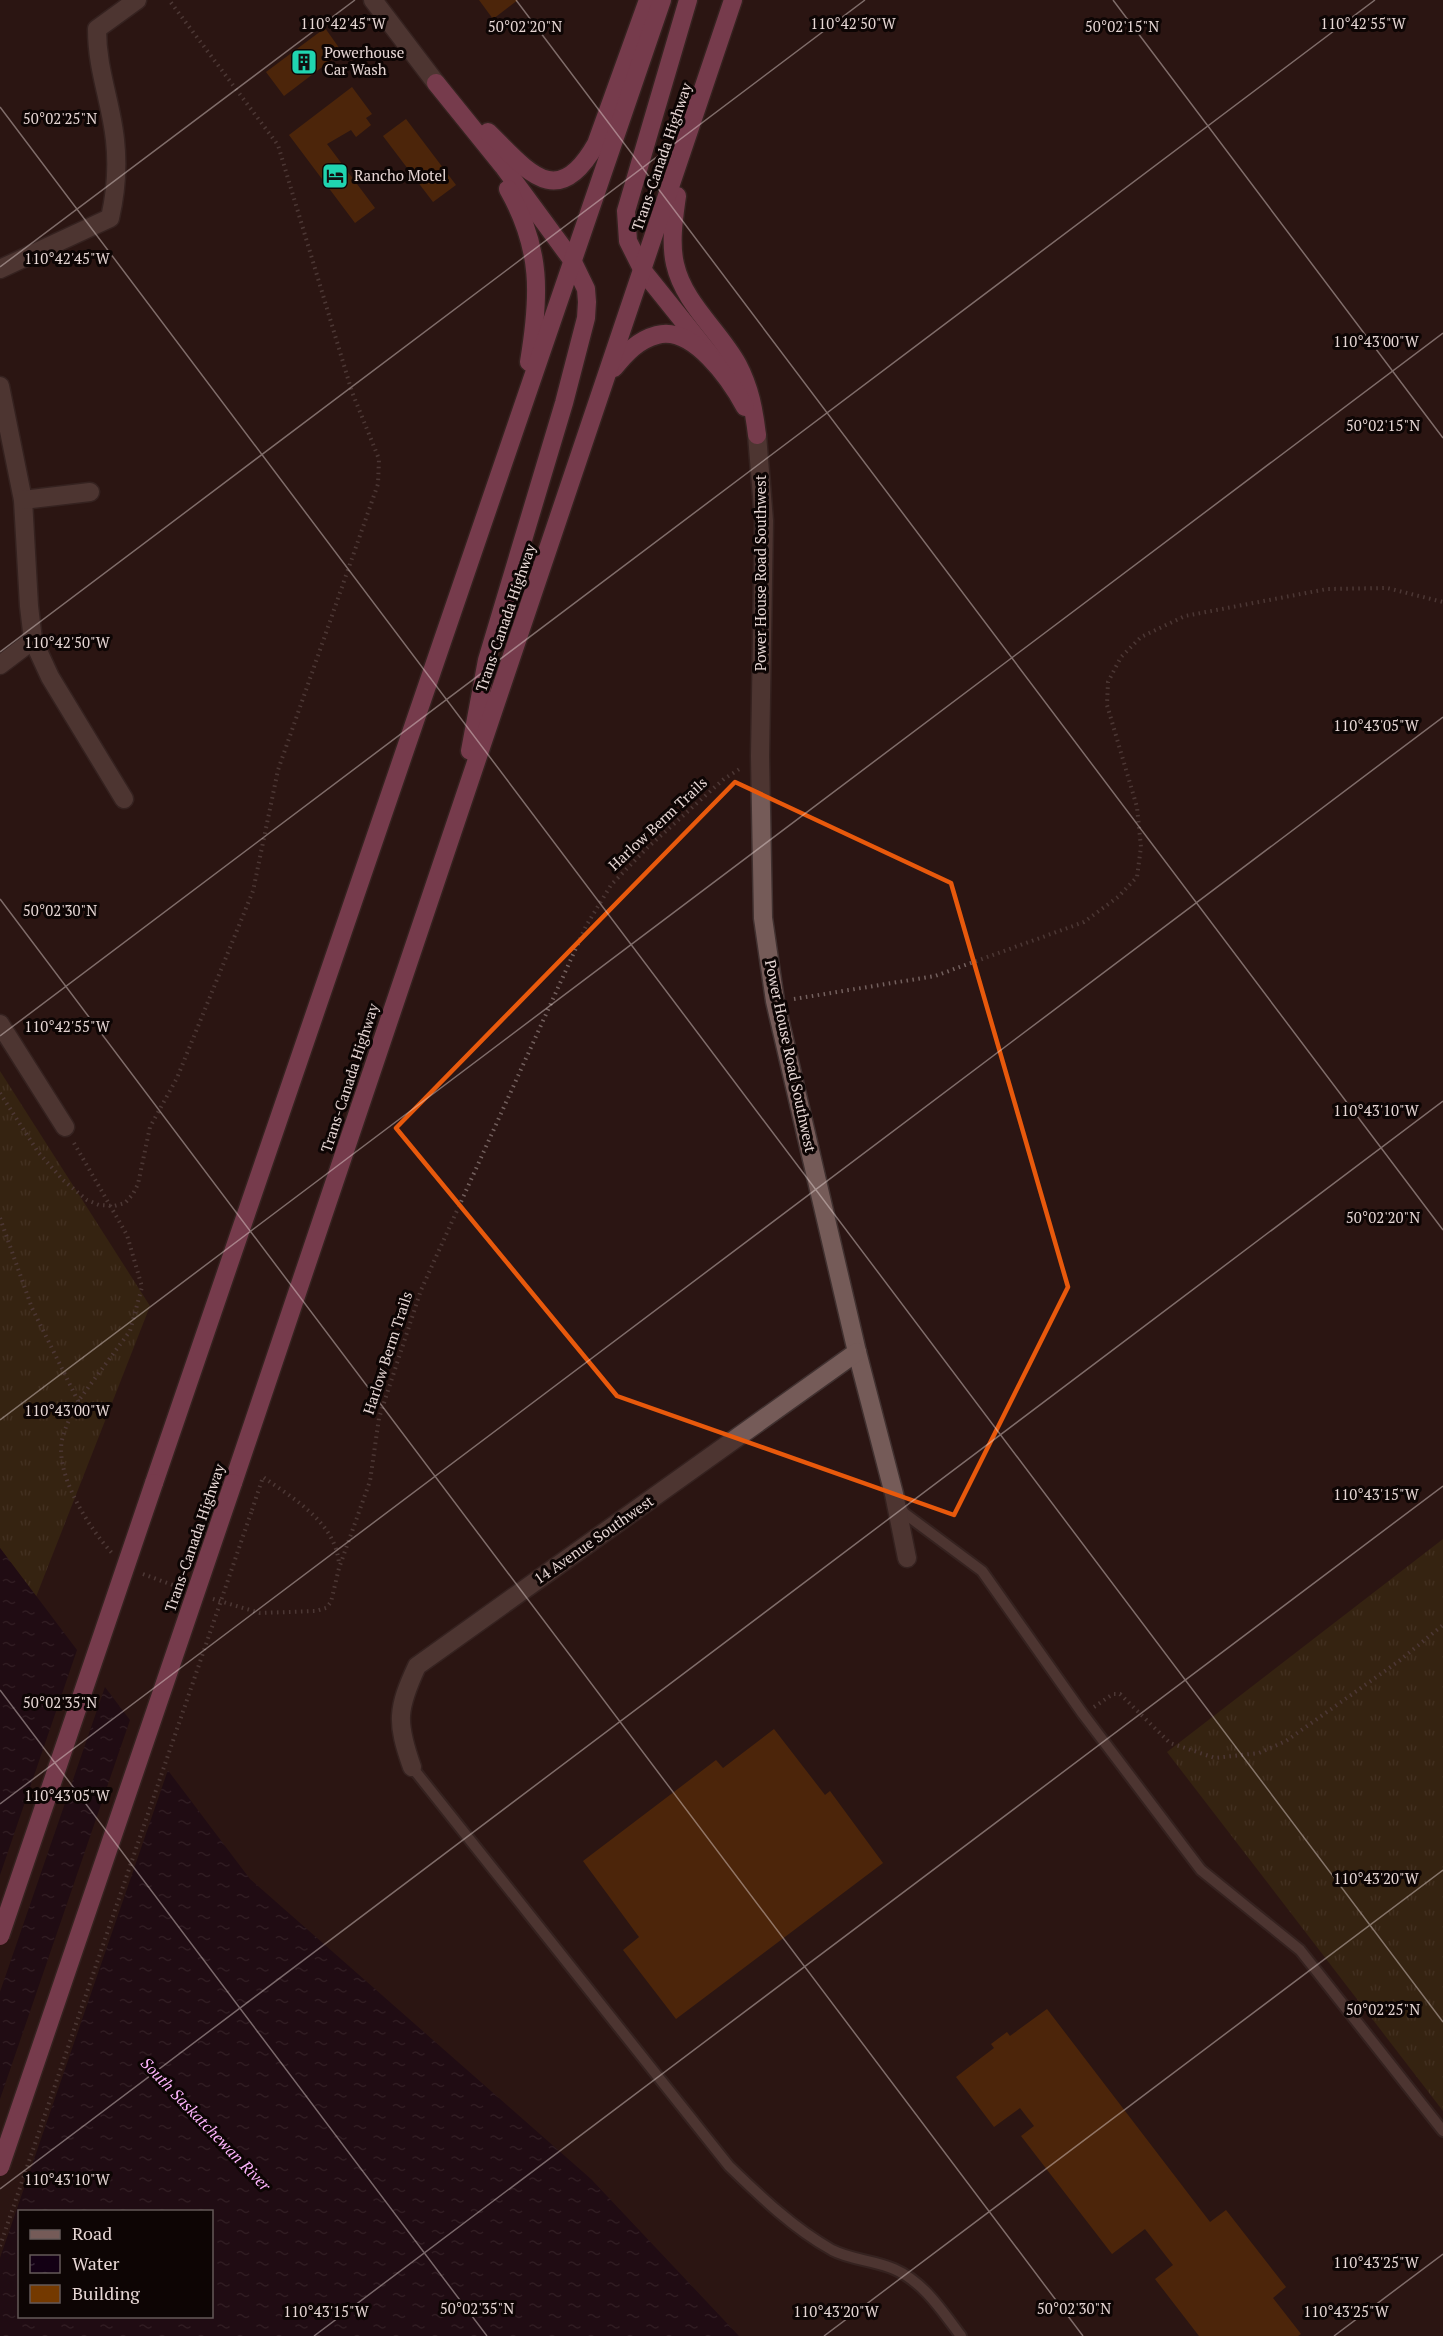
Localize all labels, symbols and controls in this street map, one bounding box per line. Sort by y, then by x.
text: 110°42'45"W [300,13,387,33]
text: 110°42'50"W [810,13,897,33]
text: 110°42'55"W [1320,13,1407,33]
text: 50°02'20"N [488,16,562,36]
text: 50°02'15"N [1085,16,1159,36]
place label: Powerhouse Car Wash [324,42,404,79]
building icon: Powerhouse Car Wash [289,47,319,77]
street label: Trans-Canada Highway [626,80,696,233]
text: 50°02'25"N [23,108,97,128]
hotel icon: Rancho Motel [320,161,350,191]
place label: Rancho Motel [354,165,447,185]
text: 110°42'45"W [24,248,111,268]
text: 110°43'00"W [1333,331,1420,351]
text: 50°02'15"N [1346,415,1420,435]
street label: Power House Road Southwest [750,474,770,671]
street label: Trans-Canada Highway [470,541,540,694]
text: 110°42'50"W [24,632,111,652]
text: 110°43'05"W [1333,715,1420,735]
street label: Harlow Berm Trails [604,772,711,874]
text: 50°02'30"N [23,900,97,920]
street label: Power House Road Southwest [761,958,821,1154]
street label: Trans-Canada Highway [316,1000,383,1155]
text: 110°42'55"W [24,1016,111,1036]
text: 110°43'10"W [1333,1100,1420,1120]
text: 50°02'20"N [1346,1207,1420,1227]
street label: Harlow Berm Trails [358,1289,416,1417]
text: 110°43'00"W [24,1400,111,1420]
street label: Trans-Canada Highway [159,1461,229,1614]
text: 110°43'15"W [1333,1484,1420,1504]
street label: 14 Avenue Southwest [530,1490,658,1588]
text: 50°02'35"N [23,1692,97,1712]
text: 110°43'05"W [24,1785,111,1805]
text: 110°43'20"W [1333,1868,1420,1888]
text: 50°02'25"N [1346,1999,1420,2019]
water label: South Saskatchewan River [136,2052,276,2196]
text: 110°43'10"W [24,2169,111,2189]
legend [18,2210,213,2318]
text: Road [72,2221,112,2245]
text: Water [72,2251,119,2275]
text: 110°43'25"W [1333,2252,1420,2272]
text: Building [72,2281,140,2305]
text: 50°02'35"N [440,2298,514,2318]
text: 50°02'30"N [1037,2298,1111,2318]
text: 110°43'15"W [283,2301,370,2321]
text: 110°43'20"W [793,2301,880,2321]
text: 110°43'25"W [1303,2301,1390,2321]

